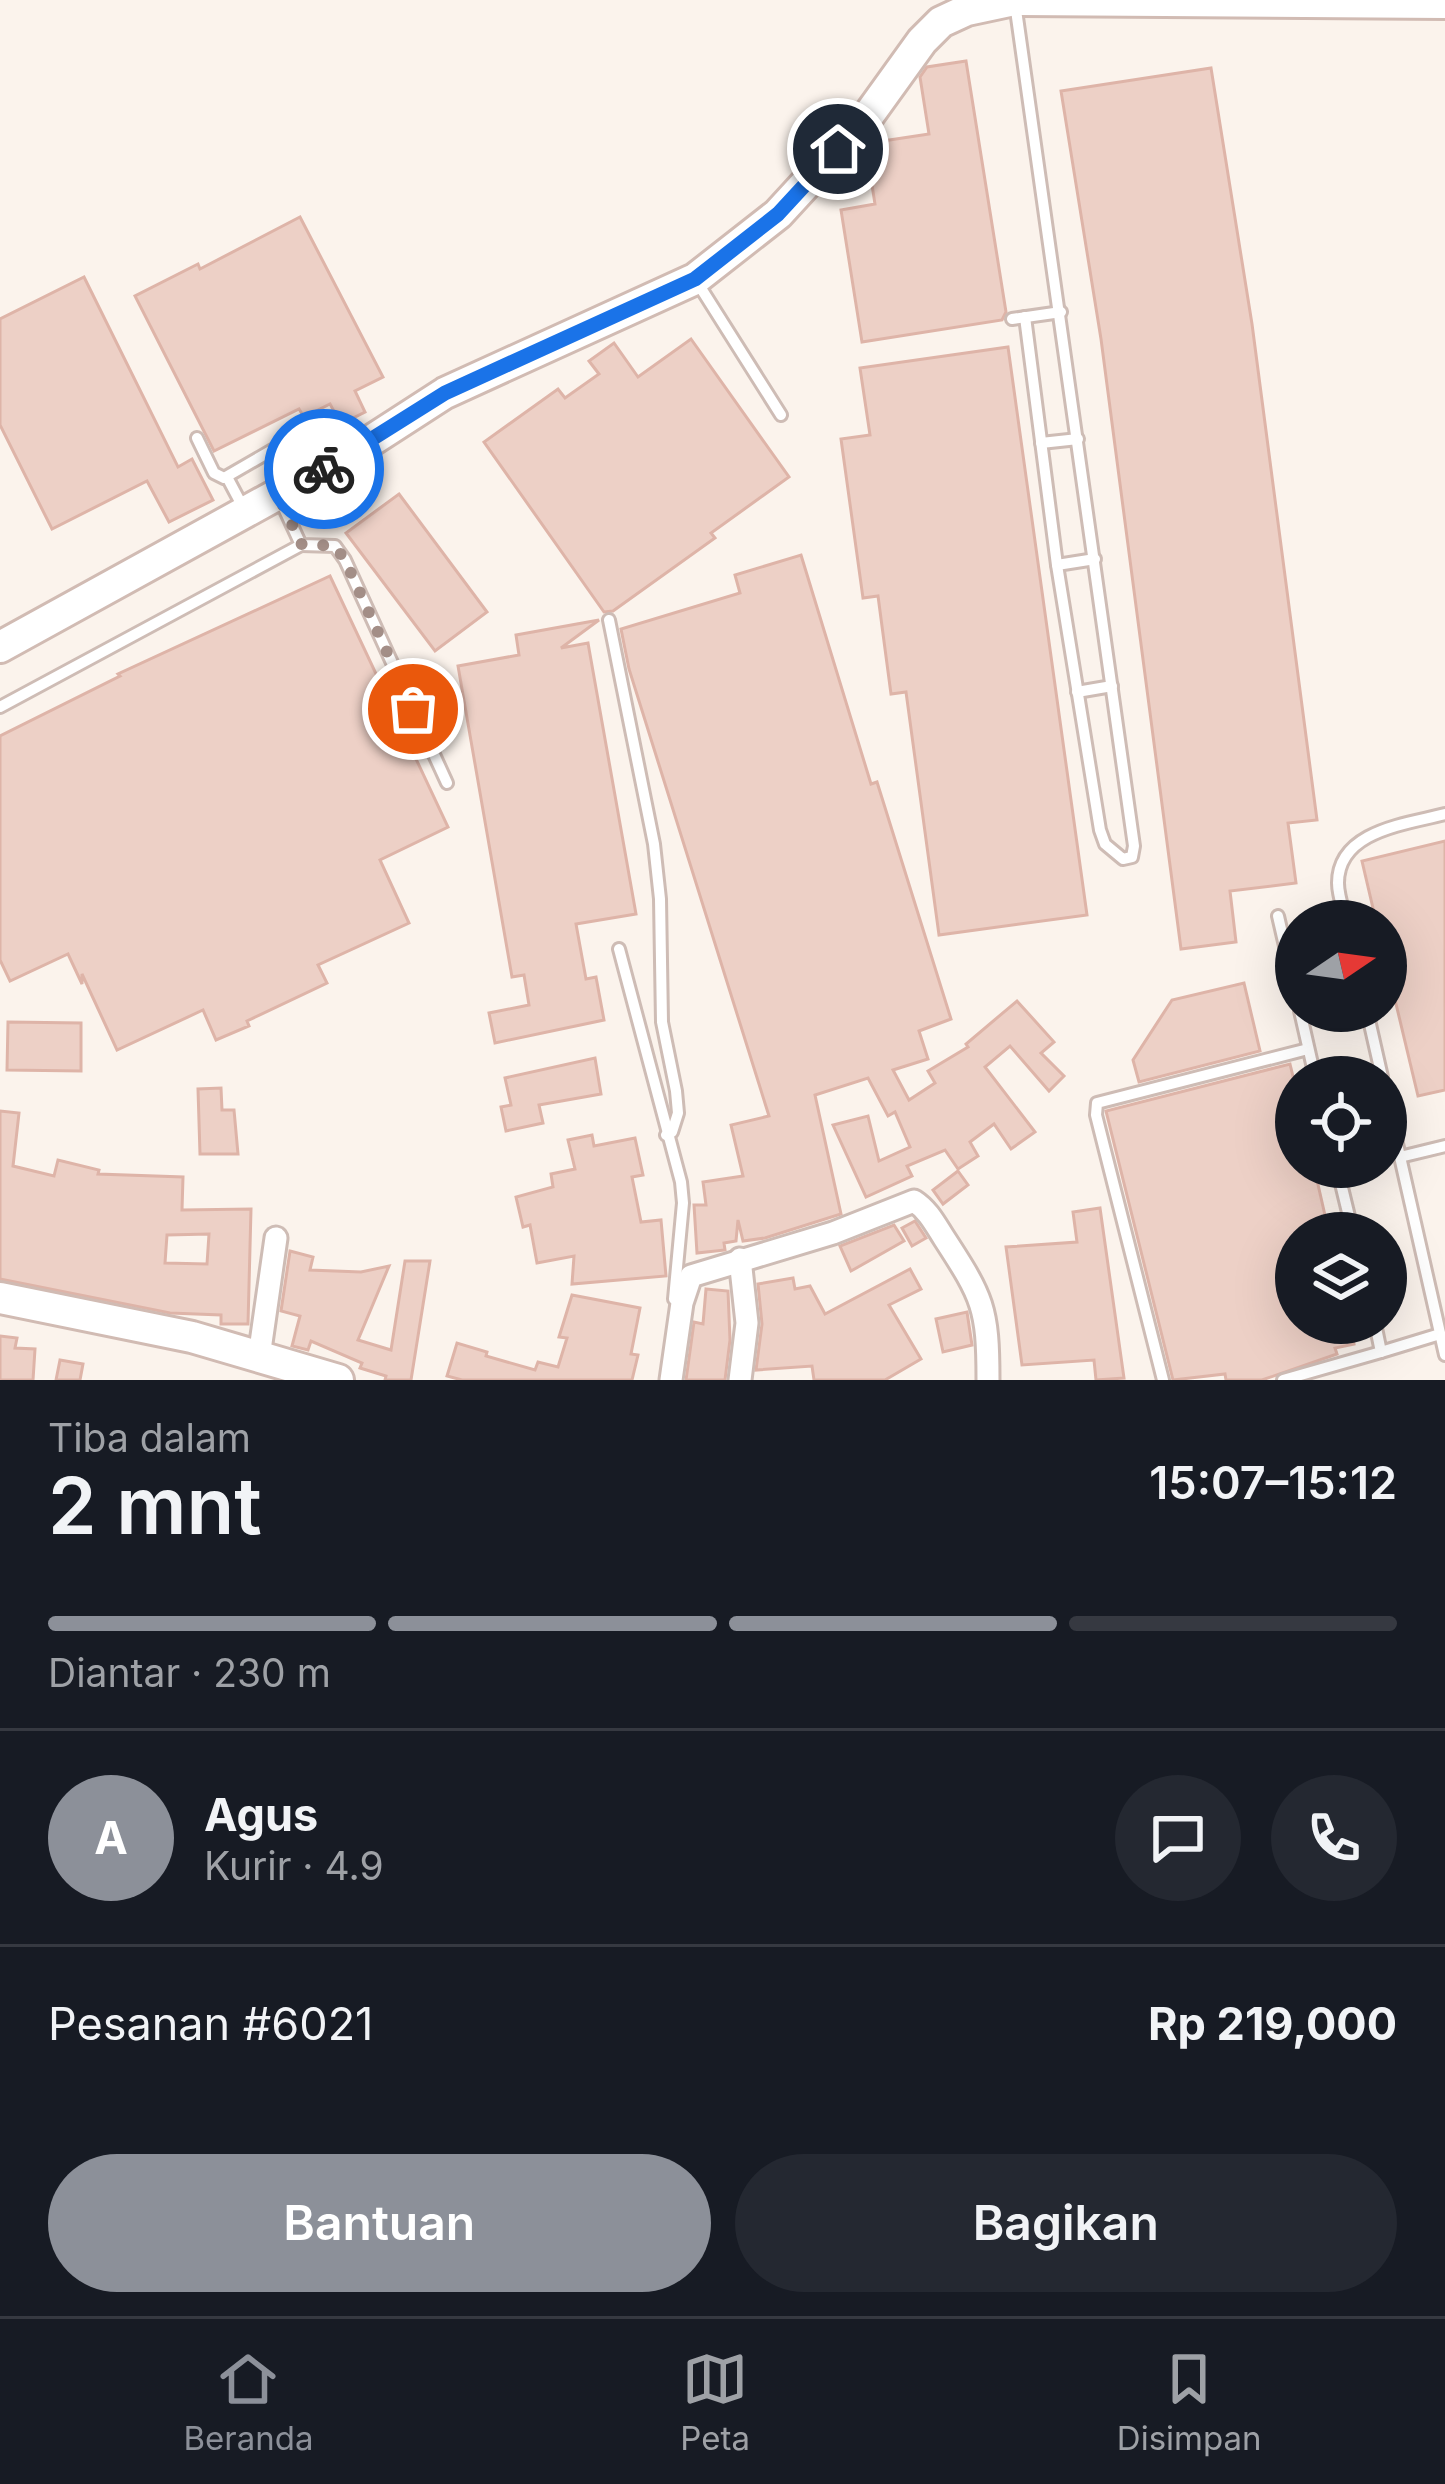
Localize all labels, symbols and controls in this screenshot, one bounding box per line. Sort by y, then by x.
pin [787,98,889,200]
icon: home [805,116,871,182]
courier [264,409,384,529]
icon: bike [291,436,357,502]
pin [362,658,464,760]
icon: bag [380,676,446,742]
north arrow [1275,900,1407,1032]
map controls [1275,900,1407,1344]
button: locate [1275,1056,1407,1188]
button: layers [1275,1212,1407,1344]
text: Tiba dalam [48,1414,251,1461]
text: 15:07–15:12 [1149,1455,1397,1510]
text: 2 mnt [48,1458,262,1553]
text: Diantar · 230 m [48,1649,331,1696]
button: chat [1115,1775,1241,1901]
button: phone [1271,1775,1397,1901]
text: Agus [204,1787,318,1842]
text: A [94,1810,128,1865]
text: Kurir · 4.9 [204,1842,384,1889]
text: Pesanan #6021 [48,1996,373,2051]
text: Rp 219,000 [1148,1996,1397,2051]
button: Bantuan [48,2154,711,2292]
button: Bagikan [735,2154,1397,2292]
tab: Beranda [183,2346,313,2458]
tab: Peta [680,2346,750,2458]
tab: Disimpan [1117,2346,1262,2458]

